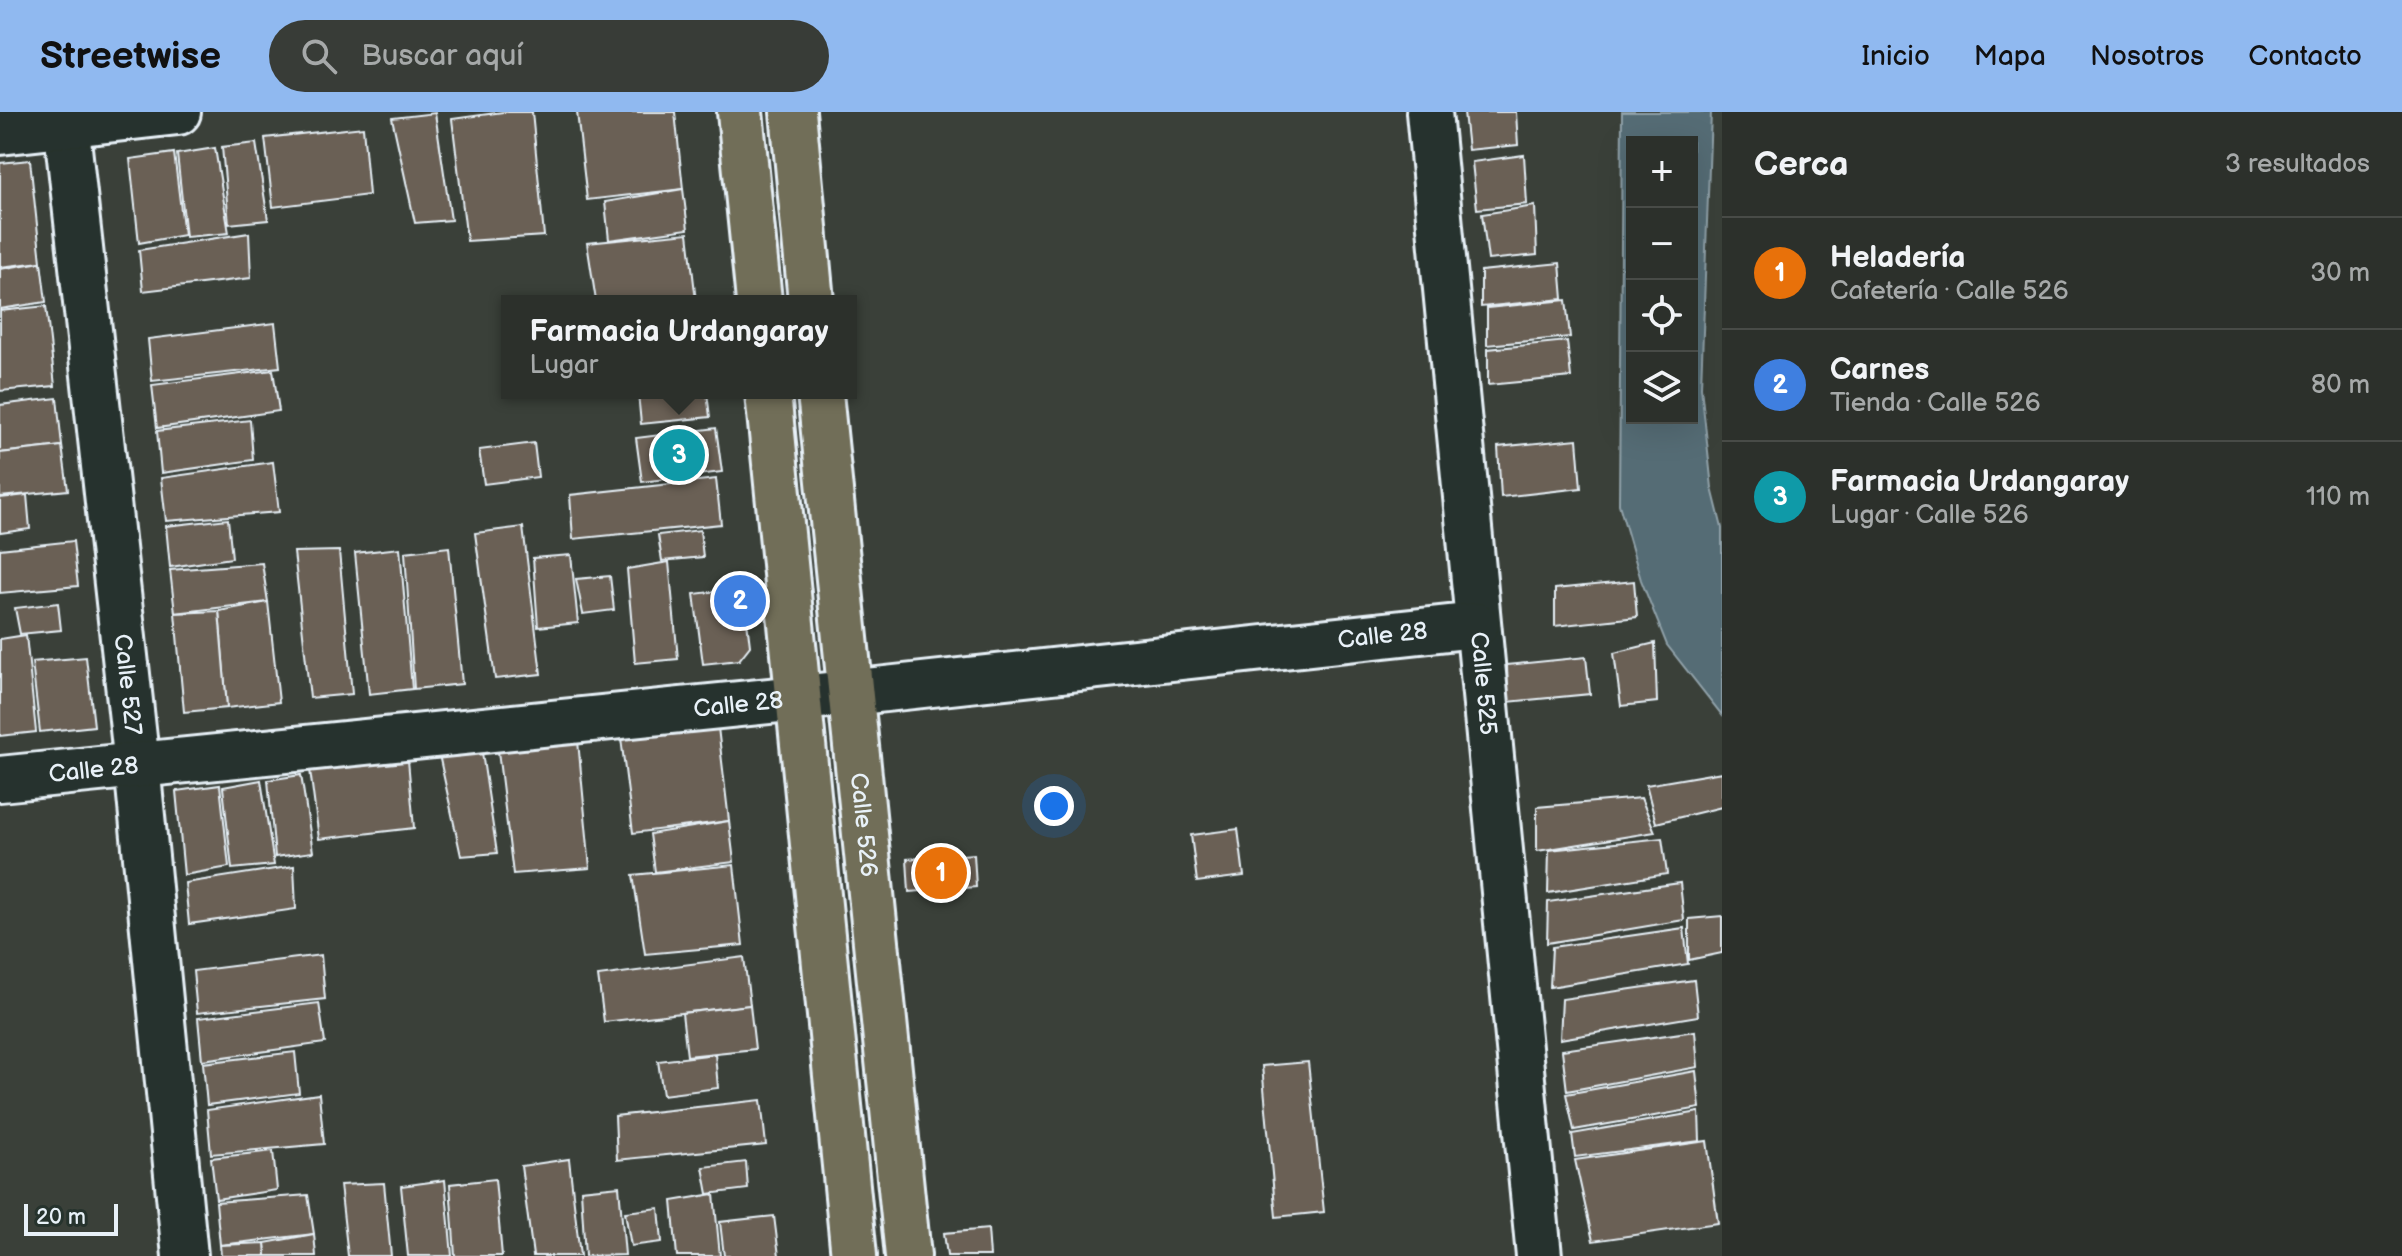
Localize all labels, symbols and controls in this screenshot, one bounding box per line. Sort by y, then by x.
search box [269,20,829,92]
text: Streetwise [40,34,221,79]
icon: search [297,34,341,78]
text: Buscar aquí [361,38,523,74]
text: Inicio [1861,40,1930,73]
text: Mapa [1974,40,2046,73]
text: Nosotros [2090,40,2204,73]
text: Contacto [2248,40,2362,73]
map controls [1626,136,1698,424]
button: + [1626,136,1698,208]
text: Cerca [1754,144,1849,185]
text: 3 resultados [2225,149,2370,180]
button: − [1626,208,1698,280]
text: Heladería [1830,240,1966,276]
text: 1 [1775,258,1785,289]
text: 30 m [2310,258,2370,289]
text: Cafetería · Calle 526 [1830,276,2069,307]
button: locate [1626,280,1698,352]
popup [501,295,857,399]
text: Farmacia Urdangaray [530,314,828,350]
text: Lugar [530,350,598,381]
button: layers [1626,352,1698,424]
text: Carnes [1830,352,1929,388]
text: 2 [1772,370,1788,401]
text: 80 m [2311,370,2370,401]
text: Tienda · Calle 526 [1830,388,2041,419]
pin: 3 [653,425,705,485]
text: Farmacia Urdangaray [1830,464,2129,500]
text: 3 [1772,482,1788,513]
text: 110 m [2306,482,2370,513]
text: Lugar · Calle 526 [1830,500,2029,531]
pin: 2 [714,571,766,631]
street label: Calle 28 [1336,616,1429,655]
street label: Calle 525 [1464,630,1503,736]
street label: Calle 527 [108,632,148,737]
street label: Calle 28 [692,686,785,724]
street label: Calle 28 [47,751,140,789]
street label: Calle 526 [844,771,883,878]
your location [1034,786,1074,826]
pin: 1 [915,843,967,903]
scale bar [24,1200,118,1236]
text: 20 m [36,1204,86,1231]

